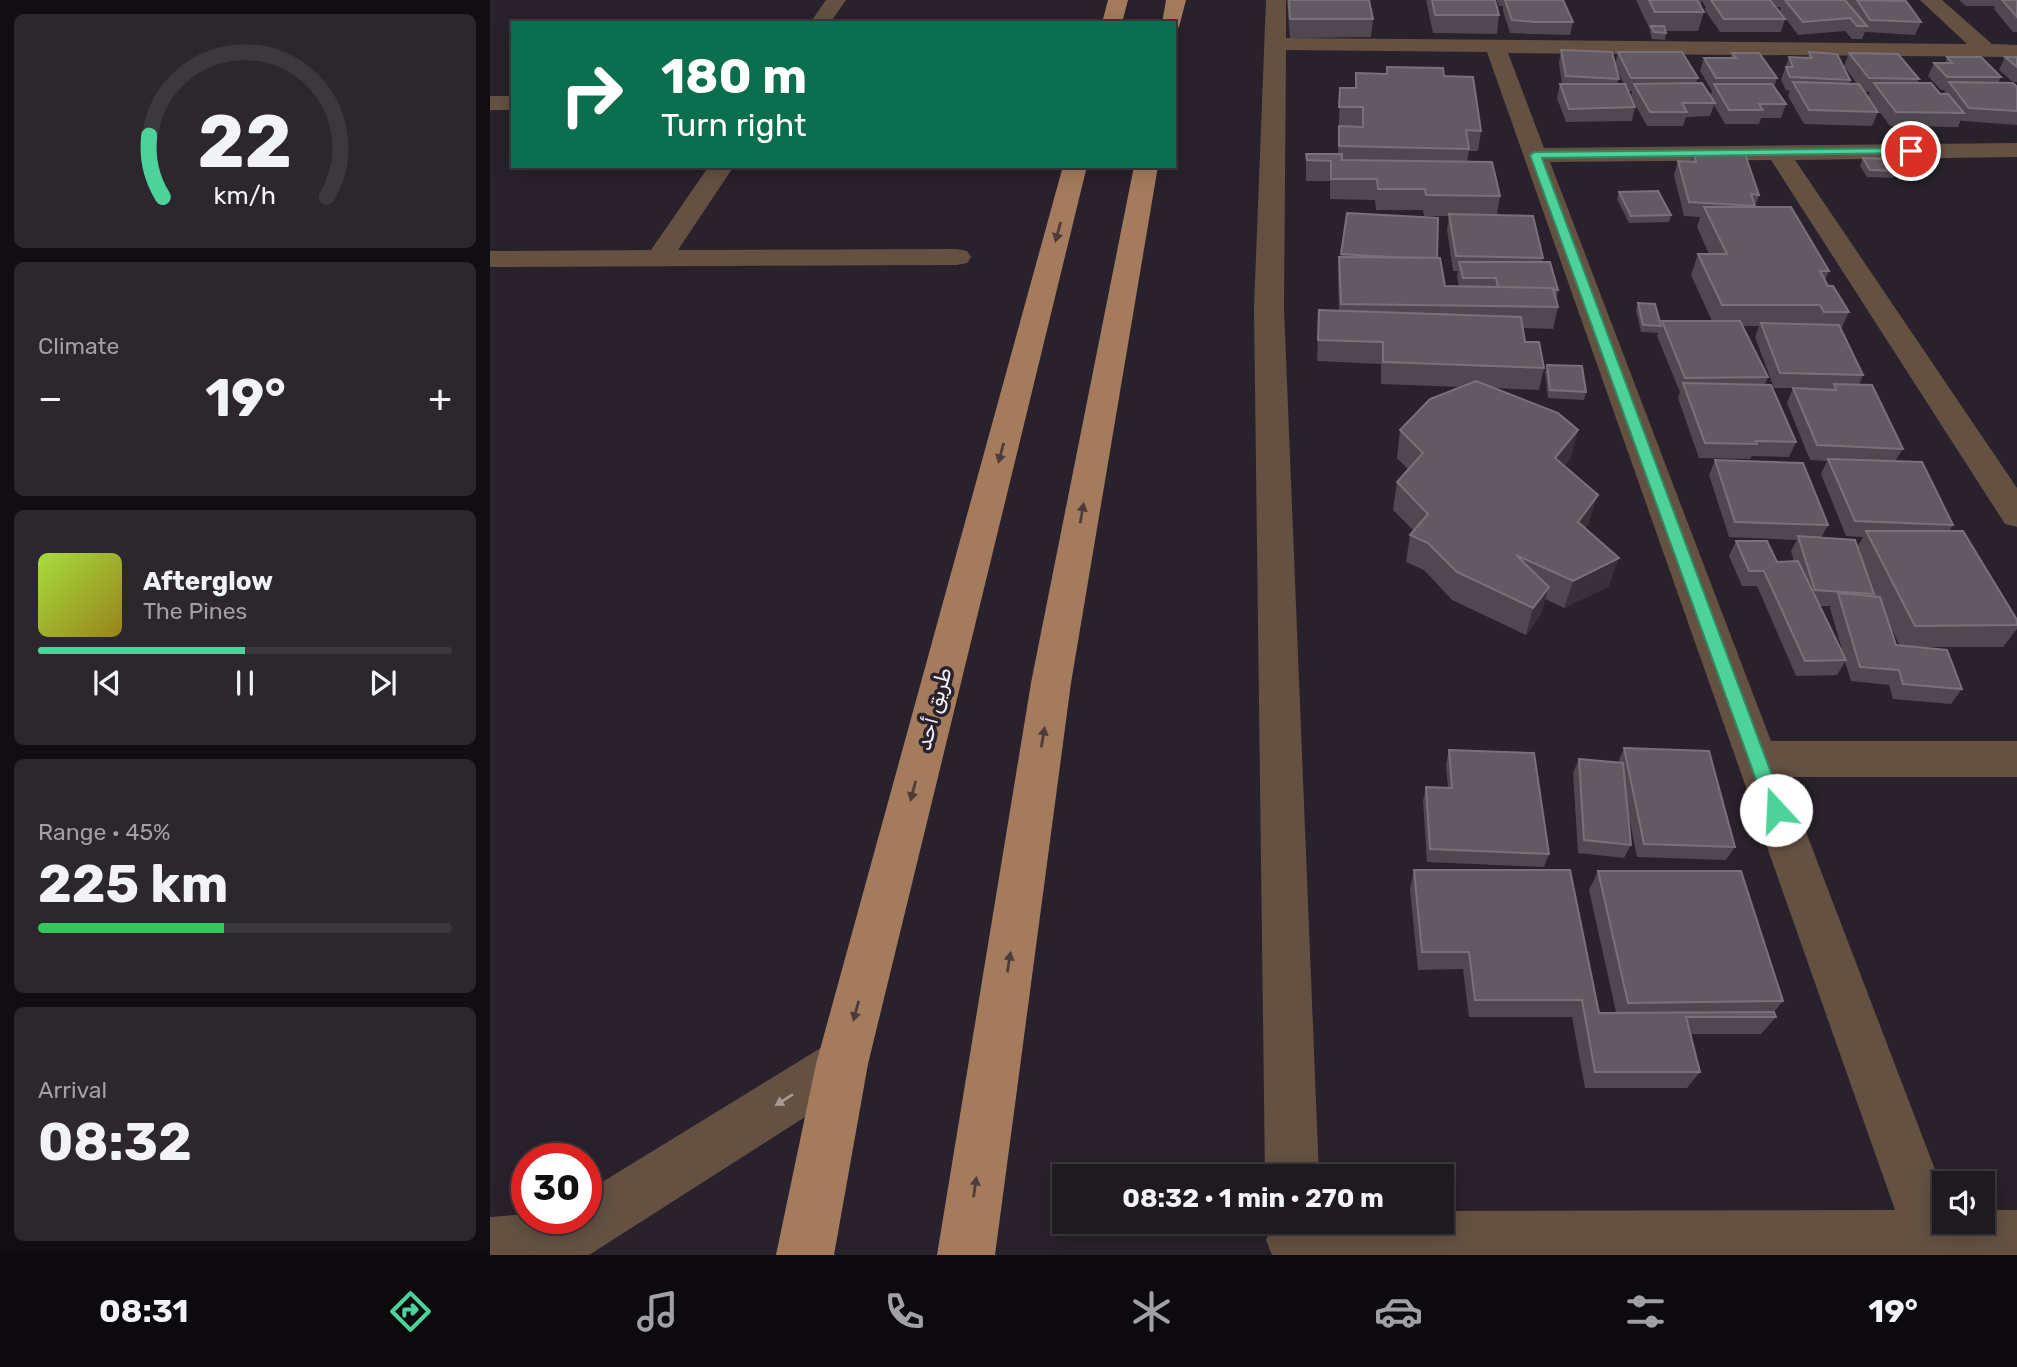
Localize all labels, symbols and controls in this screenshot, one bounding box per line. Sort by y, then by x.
text: 180 m [661,47,807,105]
icon: right [546,49,637,140]
text: 22 [198,99,292,185]
text: Turn right [661,106,806,144]
pin [1881,121,1941,181]
icon: arrive [1892,132,1930,170]
text: km/h [214,181,276,210]
one-way arrow [1052,221,1063,243]
text: Climate [38,332,119,360]
text: 19° [205,367,286,429]
text: − [38,375,63,421]
text: + [428,375,452,421]
one-way arrow [995,442,1006,464]
one-way arrow [1077,502,1088,524]
text: Afterglow [143,566,273,597]
text: The Pines [143,597,247,625]
icon: previous [88,664,126,702]
icon: pause [226,664,264,702]
icon: next [364,664,402,702]
street label: طريق أحد [910,665,957,753]
one-way arrow [1038,726,1049,748]
position arrow [1739,773,1813,847]
one-way arrow [907,780,918,802]
text: Range · 45% [38,818,171,846]
text: 225 km [38,853,228,915]
one-way arrow [1004,951,1015,973]
one-way arrow [850,1001,861,1023]
text: Arrival [38,1076,107,1104]
one-way arrow [775,1094,794,1107]
text: 08:32 [38,1111,192,1173]
speed limit sign: 30 [511,1143,602,1234]
map controls [1932,1171,1995,1234]
button: sound [1932,1171,1995,1234]
one-way arrow [970,1176,981,1198]
text: 08:32 · 1 min · 270 m [1122,1183,1384,1214]
icon: directions [386,1287,435,1336]
icon: music [633,1287,682,1336]
icon: phone [880,1287,929,1336]
icon: climate [1127,1287,1176,1336]
icon: car [1374,1287,1423,1336]
icon: filters [1621,1287,1670,1336]
text: 08:31 [99,1292,188,1330]
text: 19° [1868,1292,1918,1330]

